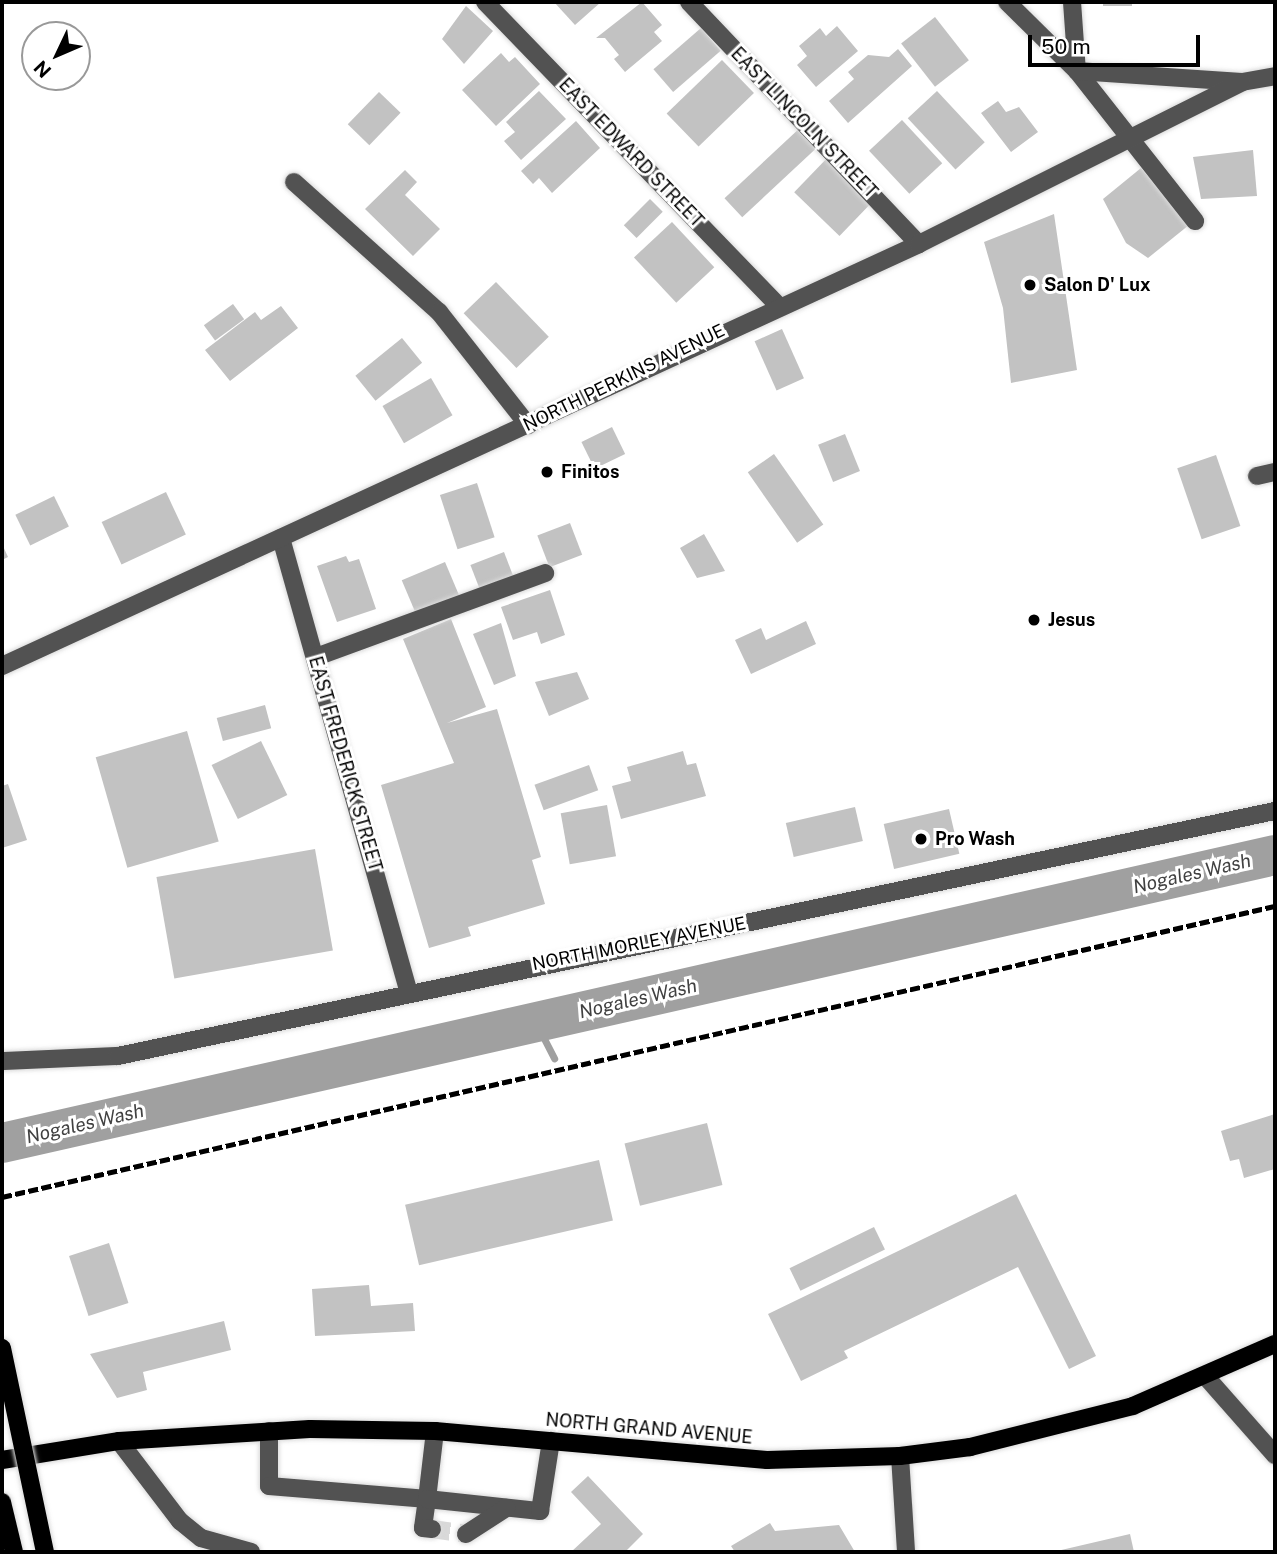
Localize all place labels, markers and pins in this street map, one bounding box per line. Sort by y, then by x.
place label: Salon D' Lux [1044,274,1151,296]
marker: Salon D' Lux [1022,277,1038,293]
place label: Finitos [561,461,619,483]
marker: Finitos [539,464,555,480]
place label: Jesus [1048,609,1095,631]
marker: Jesus [1026,612,1042,628]
place label: Pro Wash [935,828,1015,850]
marker: Pro Wash [913,831,929,847]

